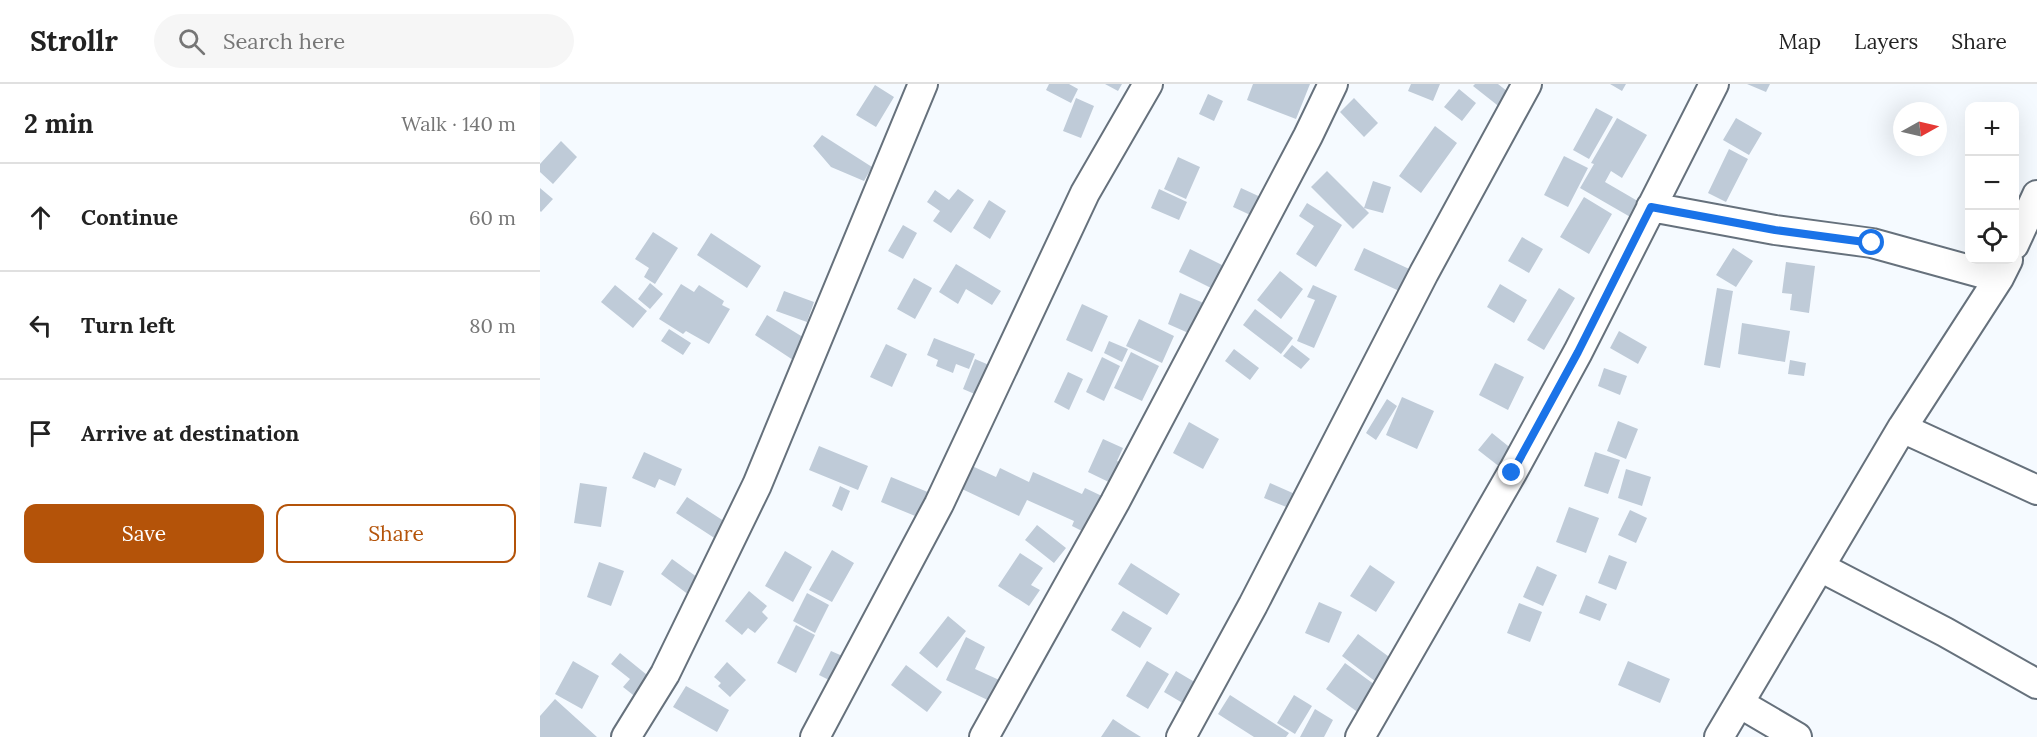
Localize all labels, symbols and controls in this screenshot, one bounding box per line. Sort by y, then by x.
search box [154,14,574,68]
text: Strollr [30,23,118,59]
icon: search [175,25,208,58]
text: Search here [223,27,345,55]
text: Map [1778,28,1821,55]
text: Layers [1854,28,1918,55]
text: Share [1951,28,2007,55]
north arrow [1893,102,1947,156]
map controls [1965,102,2019,264]
button: + [1965,102,2019,156]
text: 2 min [24,107,94,140]
text: Walk · 140 m [401,111,516,136]
button: − [1965,156,2019,210]
icon: ahead [24,201,57,234]
text: Continue [81,203,178,231]
text: 60 m [469,205,516,230]
button: locate [1965,210,2019,264]
route start [1858,229,1884,255]
icon: left [24,309,57,342]
text: Turn left [81,311,175,339]
text: 80 m [469,313,516,338]
icon: arrive [24,417,57,450]
text: Arrive at destination [81,419,299,447]
route end [1498,459,1524,485]
button: Save [24,504,264,563]
button: Share [276,504,516,563]

